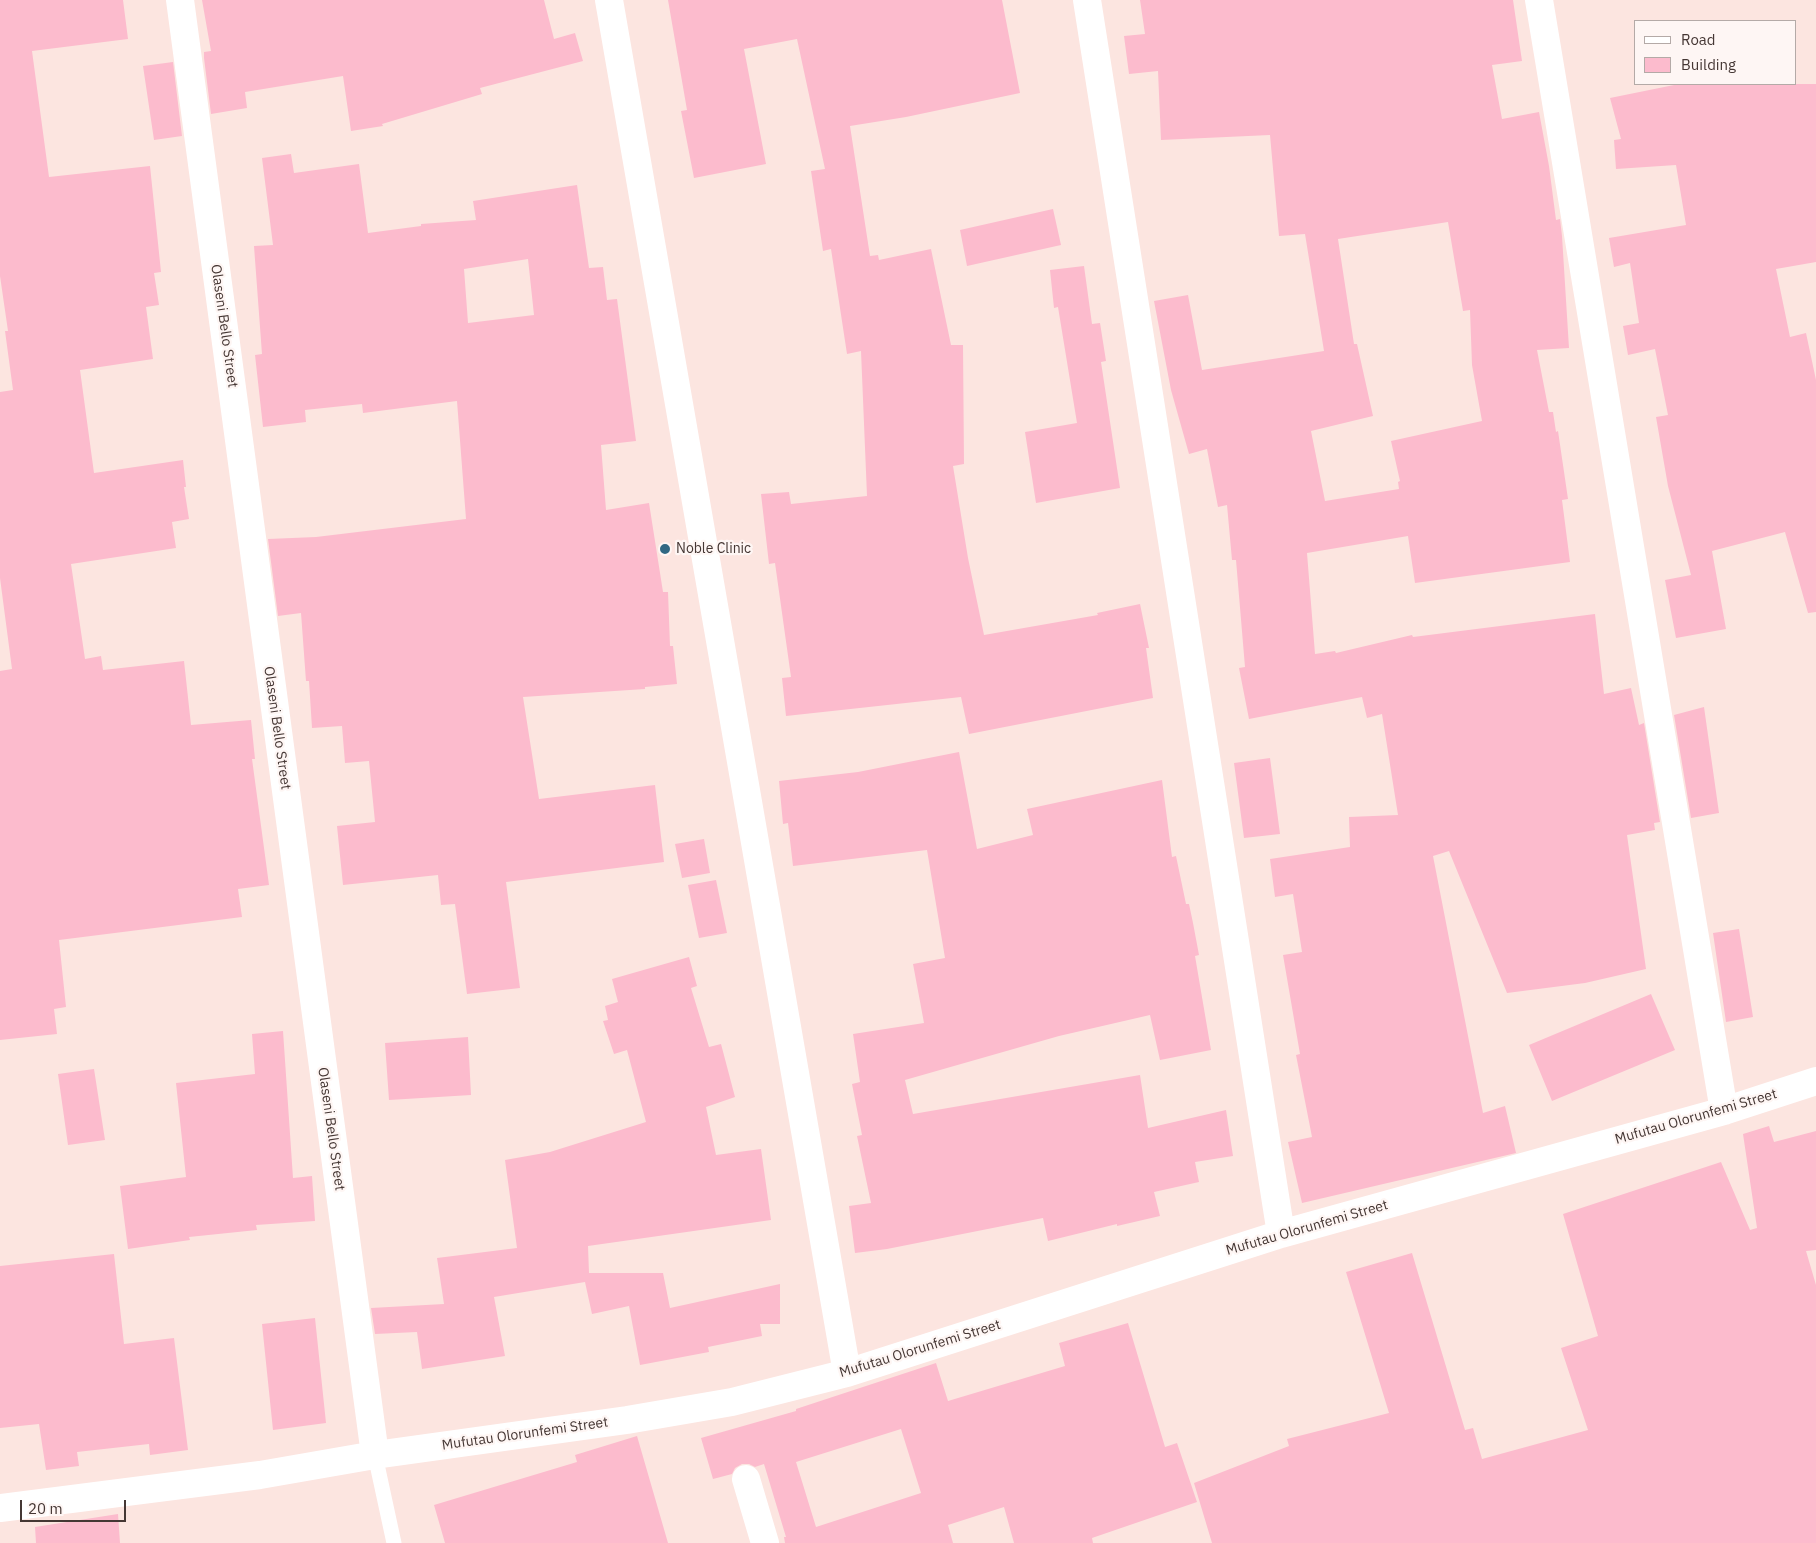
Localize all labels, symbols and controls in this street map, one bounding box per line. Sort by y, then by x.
legend [1634,20,1796,85]
text: Road [1681,30,1716,49]
text: Building [1681,55,1736,74]
street label: Olaseni Bello Street [207,263,241,389]
place label: Noble Clinic [676,541,751,557]
marker: Noble Clinic [658,542,672,556]
street label: Olaseni Bello Street [260,665,294,791]
street label: Olaseni Bello Street [314,1066,348,1192]
street label: Mufutau Olorunfemi Street [1613,1086,1779,1148]
street label: Mufutau Olorunfemi Street [1224,1197,1390,1259]
street label: Mufutau Olorunfemi Street [837,1316,1003,1382]
street label: Mufutau Olorunfemi Street [441,1414,609,1454]
scale bar [22,1490,129,1522]
text: 20 m [28,1499,63,1518]

